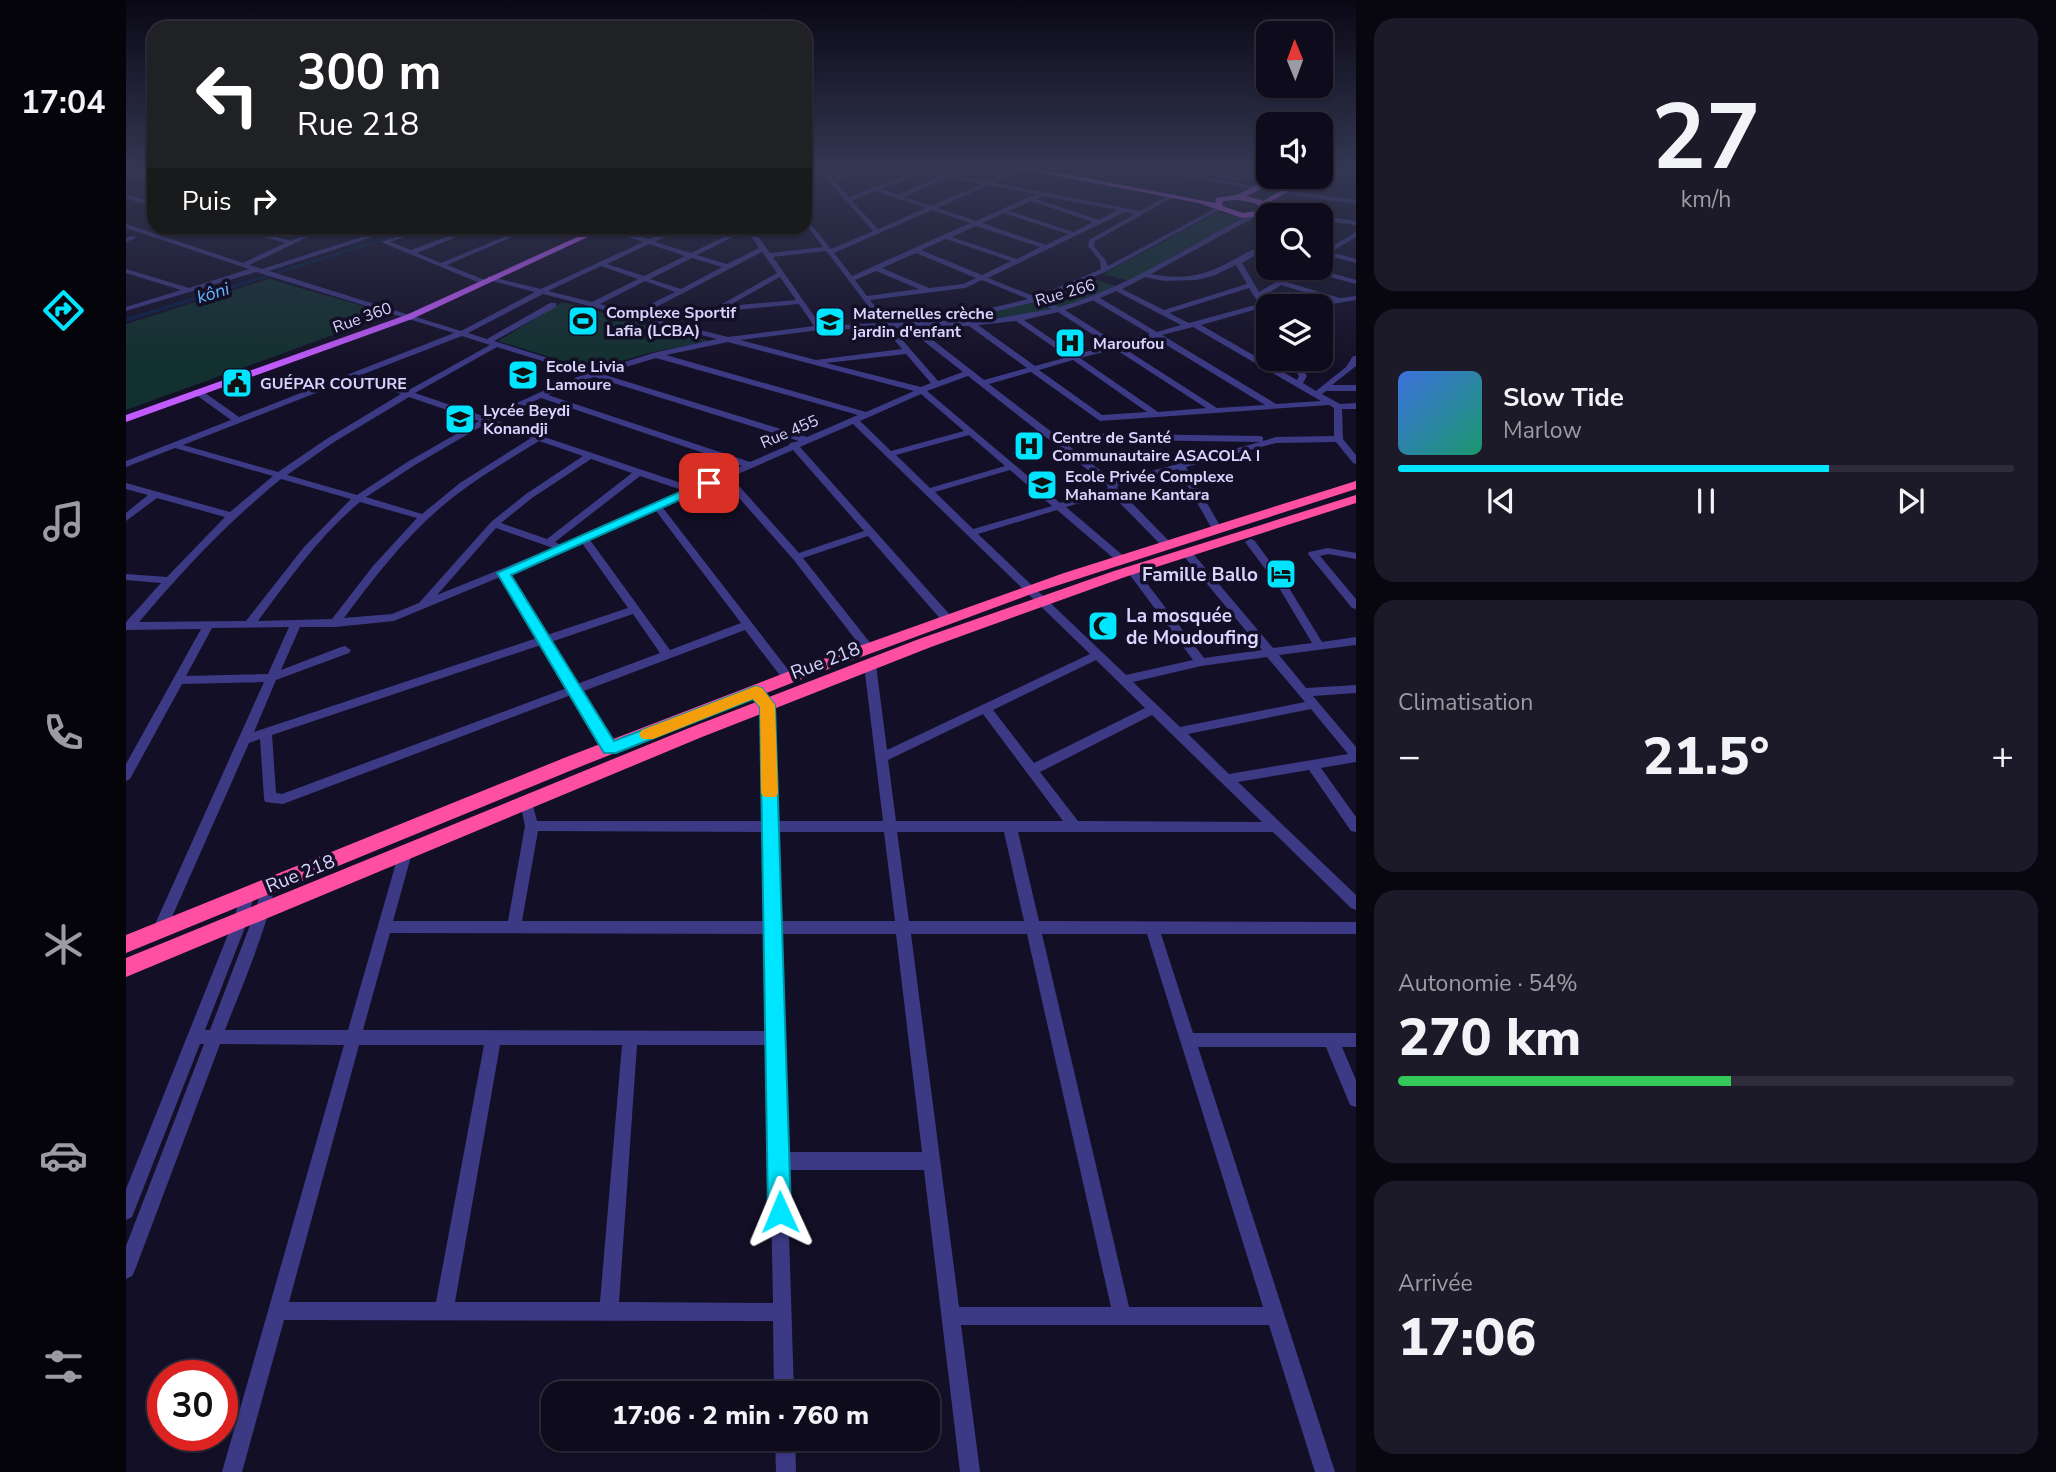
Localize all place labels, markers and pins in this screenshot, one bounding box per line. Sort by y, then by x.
place label: Complexe Sportif Lafia (LCBA) [606,302,737,342]
place label: Maternelles crèche jardin d'enfant [852,303,994,343]
sports icon: Complexe Sportif Lafia (LCBA) [566,304,600,338]
school or university icon: Maternelles crèche jardin d'enfant [813,305,847,339]
hospital icon: Maroufou [1053,326,1087,360]
place label: Maroufou [1093,333,1164,355]
place label: Ecole Livia Lamoure [546,356,624,396]
school or university icon: Ecole Livia Lamoure [506,358,540,392]
public building icon: GUÉPAR COUTURE [220,366,254,400]
place label: GUÉPAR COUTURE [260,373,407,395]
place label: Lycée Beydi Konandji [483,400,570,440]
school or university icon: Lycée Beydi Konandji [443,402,477,436]
place label: Centre de Santé Communautaire ASACOLA I [1052,427,1260,467]
hospital icon: Centre de Santé Communautaire ASACOLA I [1012,429,1046,463]
pin [679,453,739,513]
place label: Ecole Privée Complexe Mahamane Kantara [1065,466,1234,506]
school or university icon: Ecole Privée Complexe Mahamane Kantara [1025,468,1059,502]
hotel icon: Famille Ballo [1264,557,1298,591]
place label: Famille Ballo [1142,562,1258,588]
place label: La mosquée de Moudoufing [1126,603,1259,651]
mosque icon: La mosquée de Moudoufing [1086,609,1120,643]

